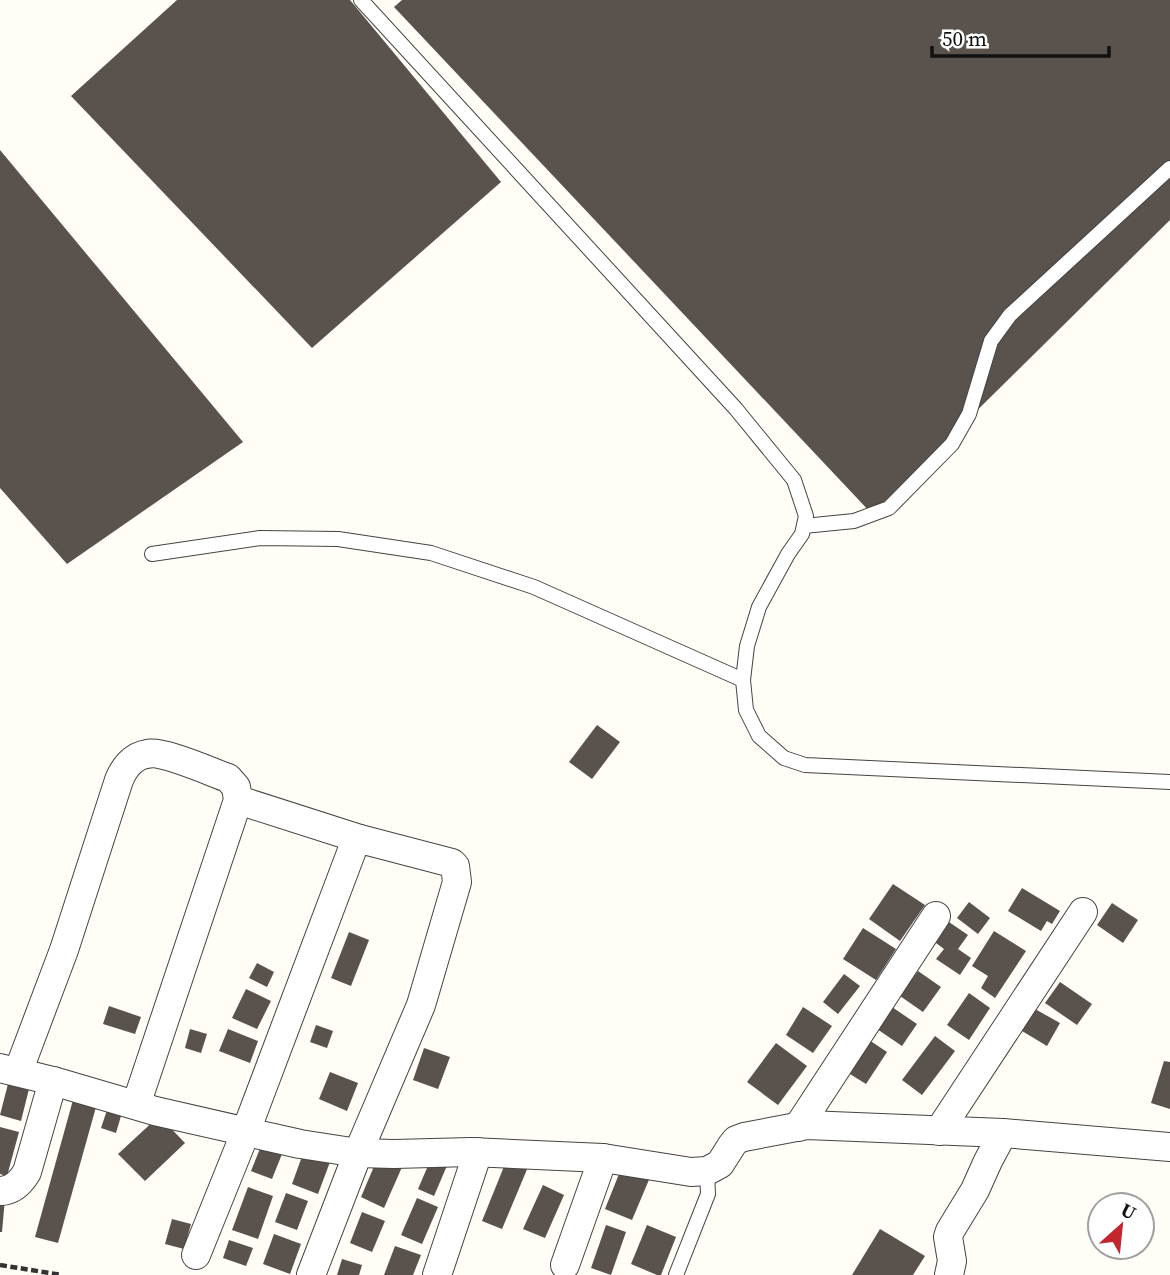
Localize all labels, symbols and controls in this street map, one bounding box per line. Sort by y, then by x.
scale bar [932,14,1109,58]
text: 50 m [942,24,987,53]
north arrow [1086,1191,1156,1261]
text: U [1117,1196,1141,1226]

